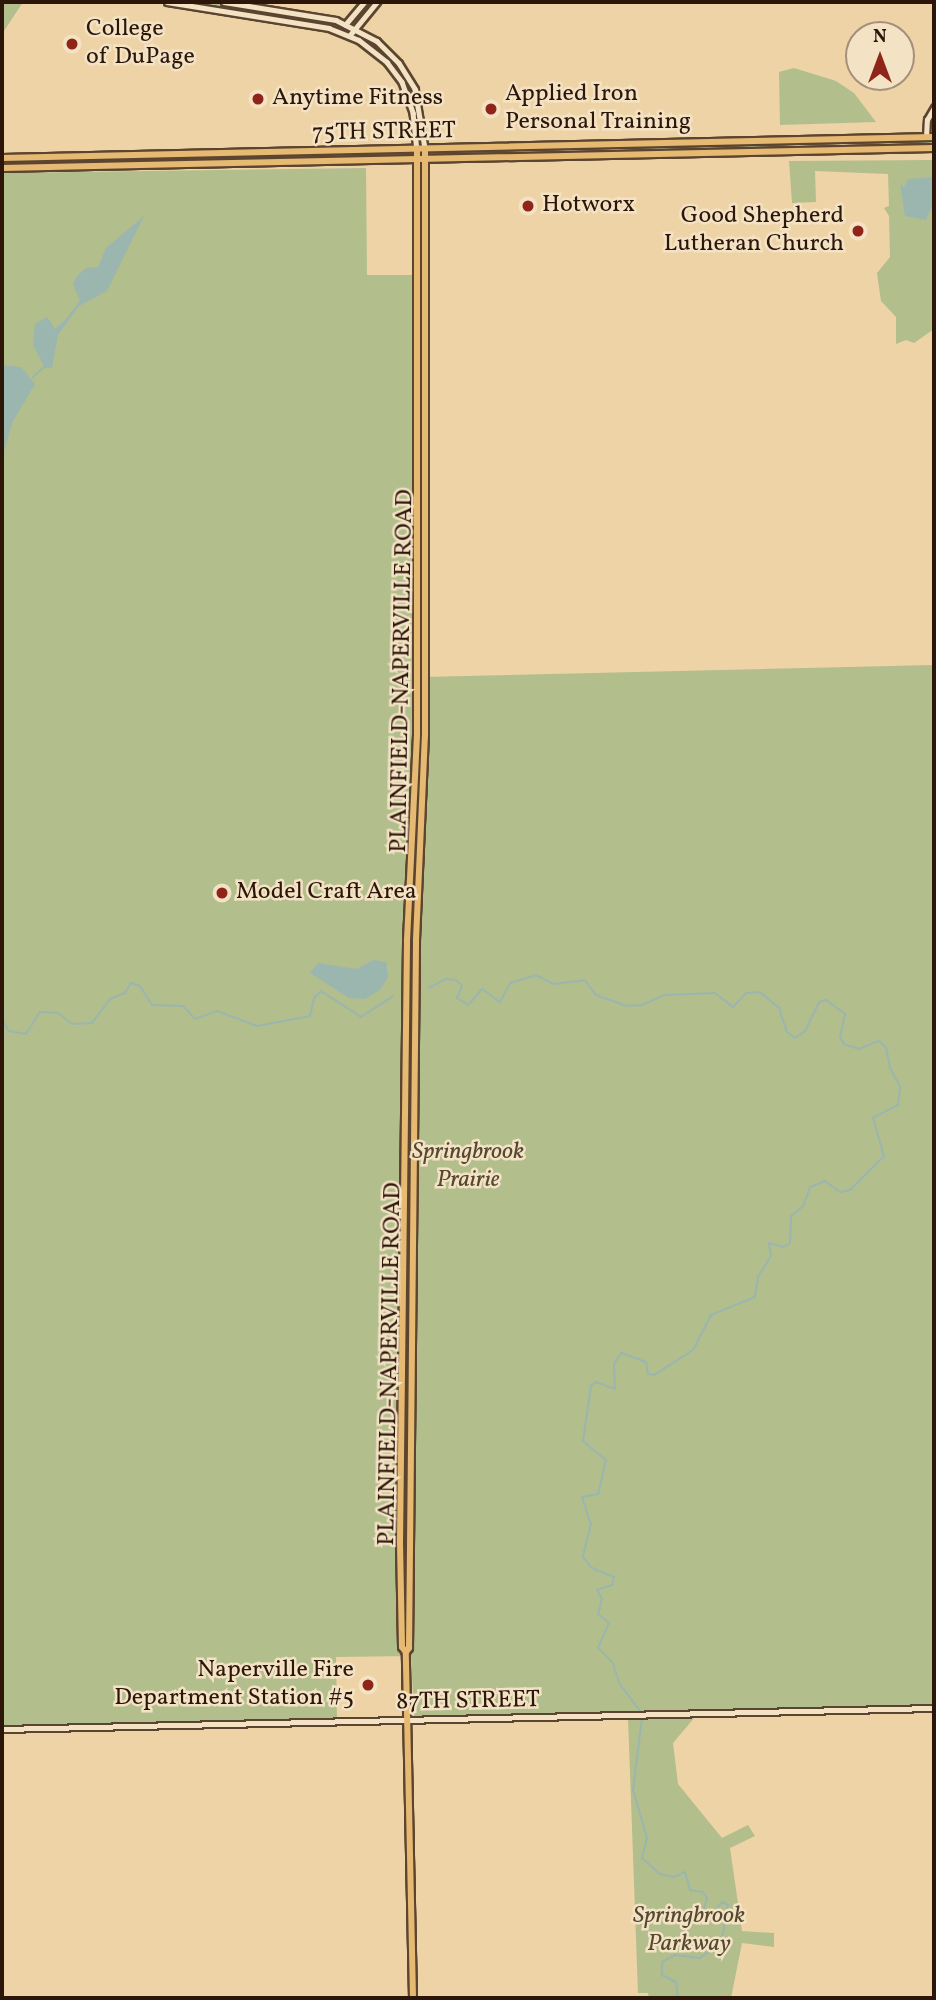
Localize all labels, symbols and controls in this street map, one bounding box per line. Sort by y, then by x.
place label: College of DuPage [86,16,192,72]
north arrow [845,21,915,91]
text: N [873,24,887,50]
marker: College of DuPage [64,36,80,52]
place label: Applied Iron Personal Training [505,81,692,137]
place label: Anytime Fitness [272,85,443,113]
marker: Anytime Fitness [250,91,266,107]
marker: Applied Iron Personal Training [483,101,499,117]
street label: 75TH STREET [312,117,456,149]
place label: Hotworx [542,192,635,220]
marker: Hotworx [520,198,536,214]
place label: Good Shepherd Lutheran Church [664,203,844,259]
marker: Good Shepherd Lutheran Church [850,223,866,239]
street label: PLAINFIELD-NAPERVILLE ROAD [385,489,421,853]
place label: Model Craft Area [236,879,417,907]
marker: Model Craft Area [214,885,230,901]
park label: Springbrook Prairie [412,1139,524,1195]
street label: PLAINFIELD-NAPERVILLE ROAD [373,1182,409,1546]
place label: Naperville Fire Department Station #5 [114,1657,354,1713]
marker: Naperville Fire Department Station #5 [360,1677,376,1693]
street label: 87TH STREET [396,1686,540,1718]
park label: Springbrook Parkway [633,1903,745,1959]

